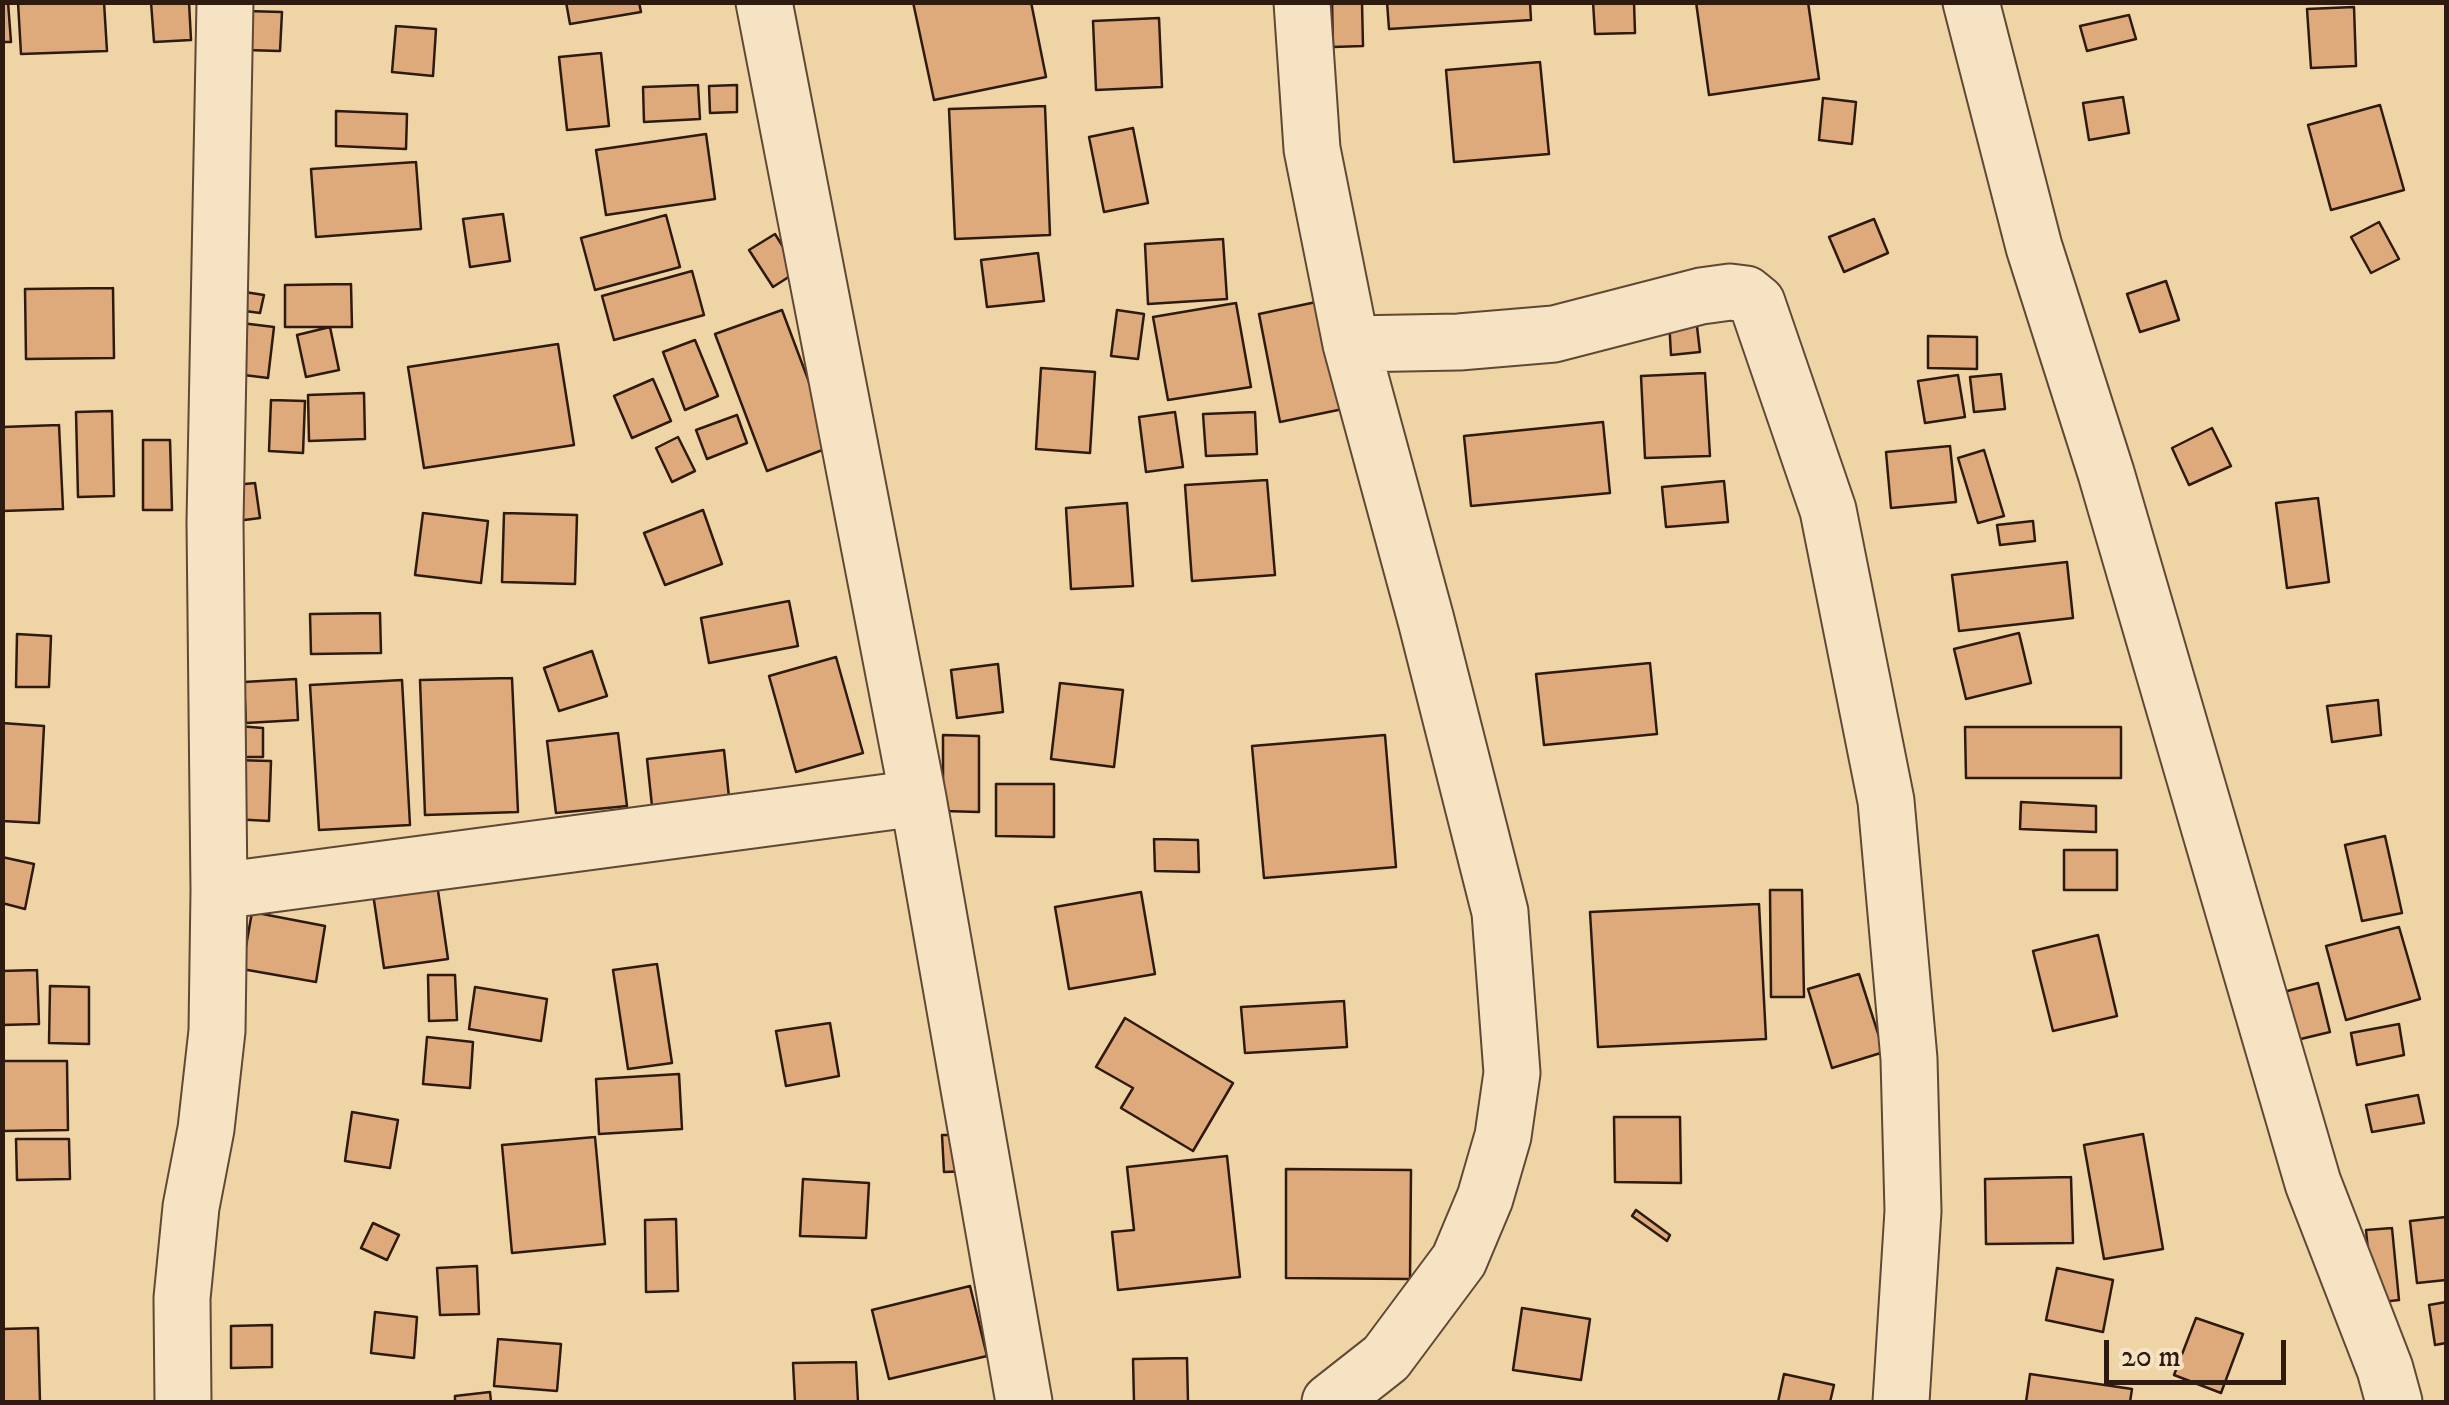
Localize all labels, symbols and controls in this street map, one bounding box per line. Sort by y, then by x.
scale bar [2109,1320,2292,1382]
text: 20 m [2121,1339,2181,1376]

